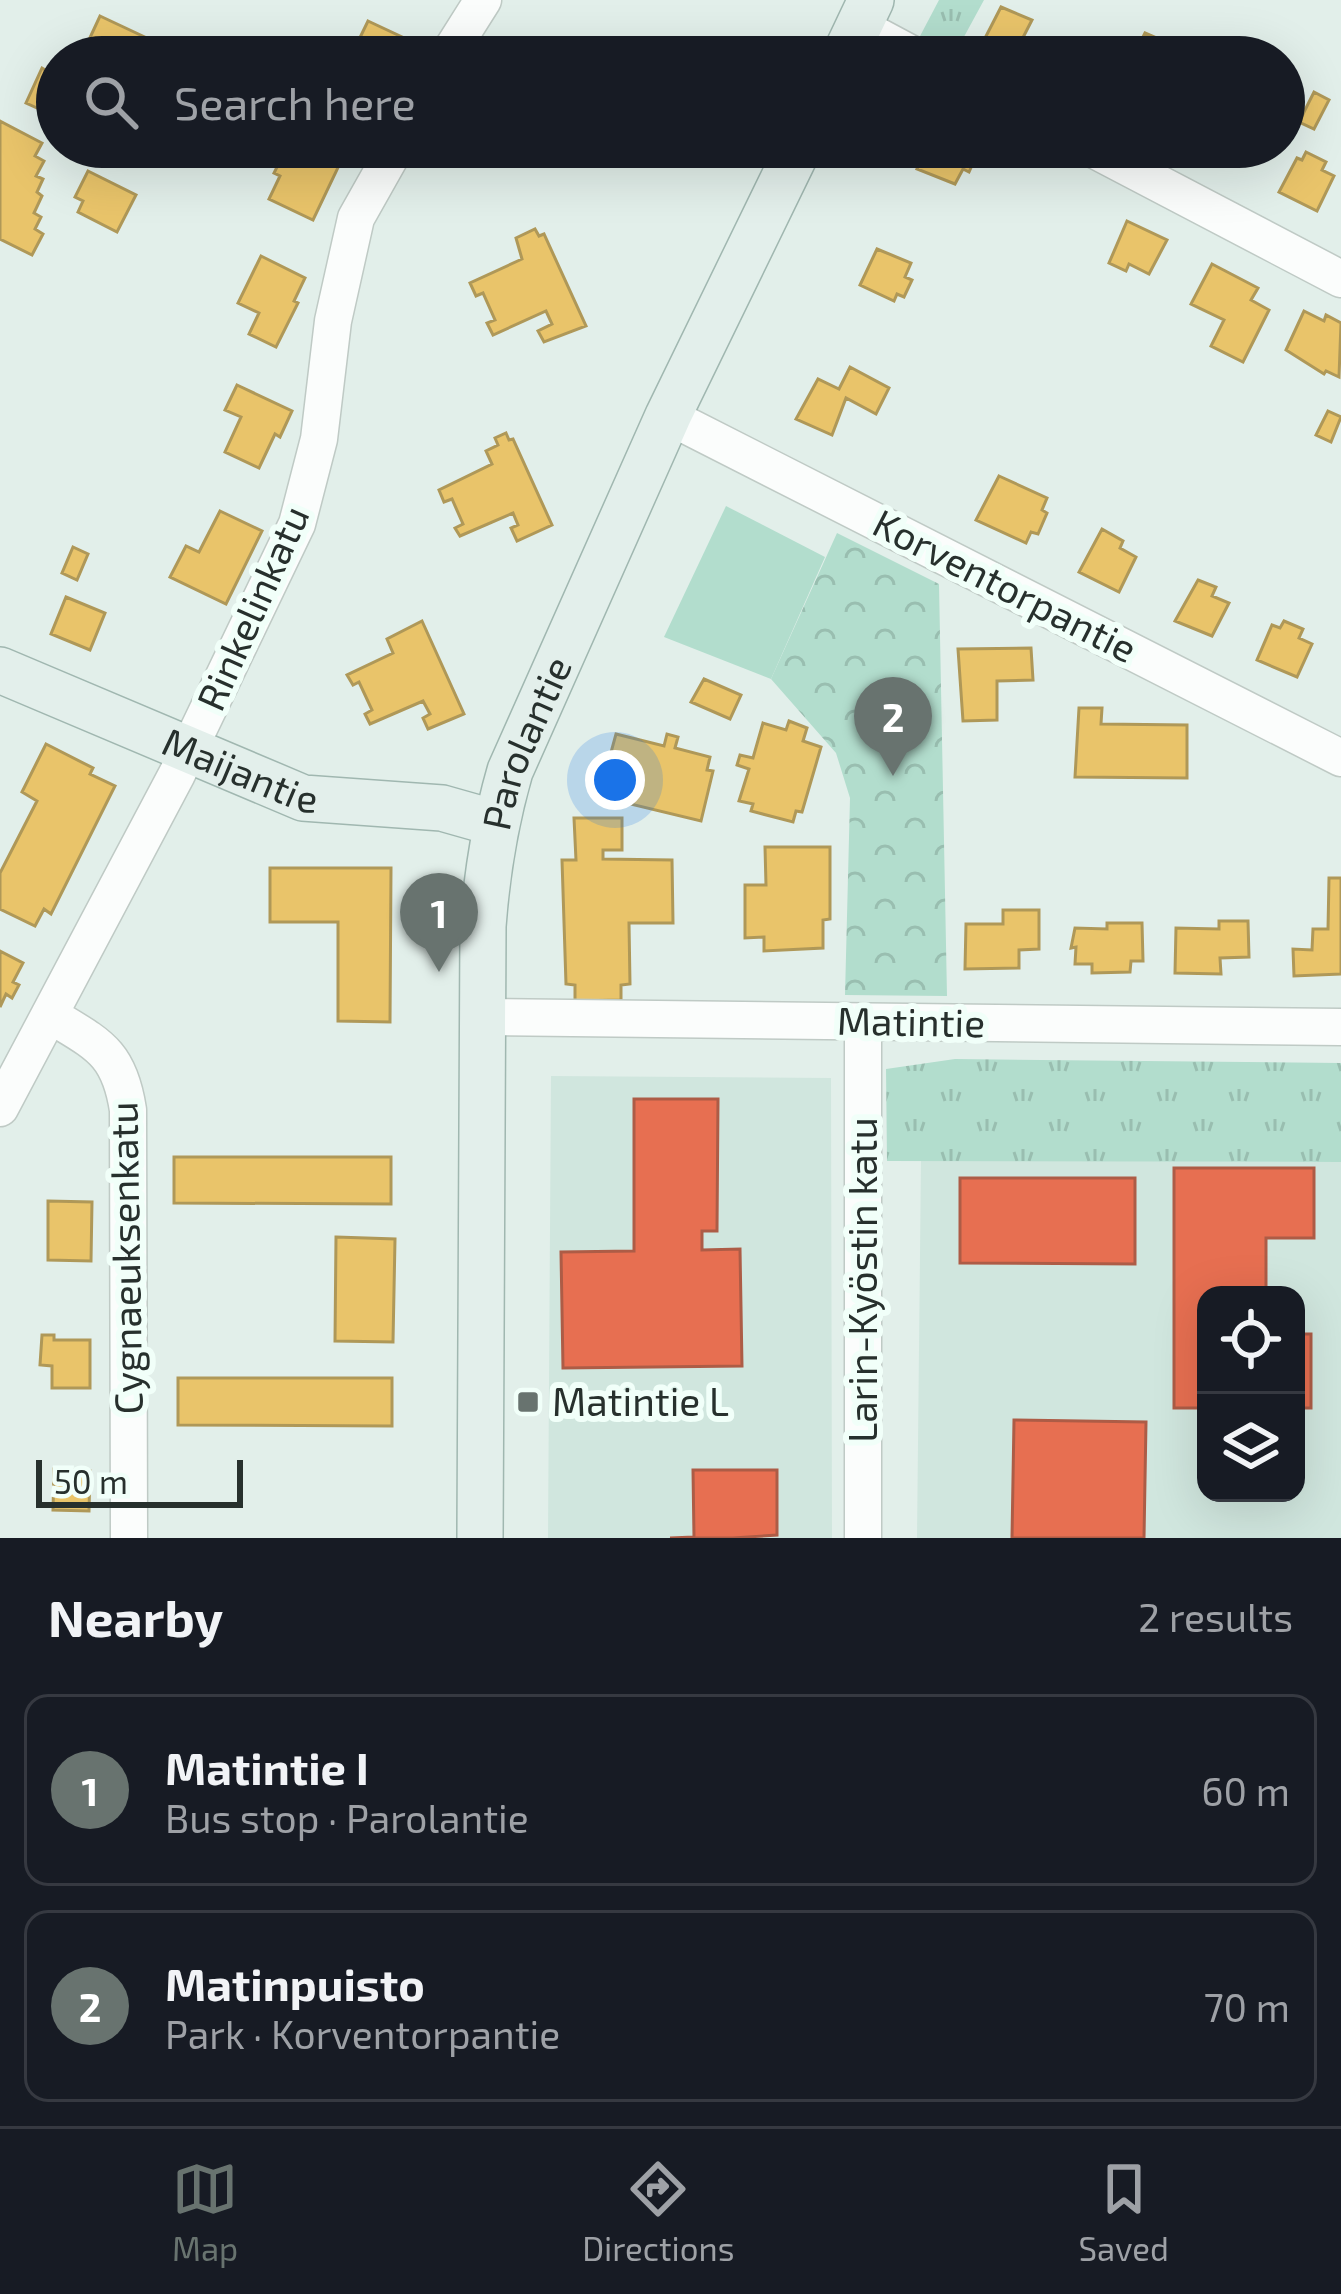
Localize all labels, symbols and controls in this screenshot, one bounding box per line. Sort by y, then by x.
search box [36,36,1305,168]
icon: search [78,69,144,135]
text: Search here [174,75,416,129]
street label: Rinkelinkatu [186,498,318,717]
street label: Korventorpantie [866,498,1145,671]
street label: Parolantie [471,649,580,834]
pin: 2 [854,677,932,776]
street label: Maijantie [156,716,319,821]
your location [585,750,645,810]
pin: 1 [400,873,478,972]
street label: Matintie [836,996,986,1045]
street label: Cygnaeuksenkatu [98,1101,151,1415]
street label: Larin-Kyöstin katu [838,1117,885,1443]
map controls [1197,1286,1305,1502]
button: locate [1197,1286,1305,1394]
place label: Matintie L [552,1377,729,1424]
marker: Matintie L [515,1389,541,1415]
button: layers [1197,1394,1305,1502]
scale bar [36,1454,243,1507]
text: 50 m [54,1461,128,1501]
text: Nearby [48,1586,223,1647]
text: 2 results [1138,1593,1293,1640]
text: Matintie I [165,1740,369,1794]
text: 1 [82,1767,98,1814]
text: 60 m [1201,1767,1290,1814]
text: Bus stop · Parolantie [165,1794,529,1841]
text: Matinpuisto [165,1956,425,2010]
text: 2 [79,1983,101,2030]
text: 70 m [1204,1983,1290,2030]
text: Park · Korventorpantie [165,2010,560,2057]
tab: Map [172,2156,238,2268]
tab: Directions [582,2156,734,2268]
tab: Saved [1078,2156,1169,2268]

